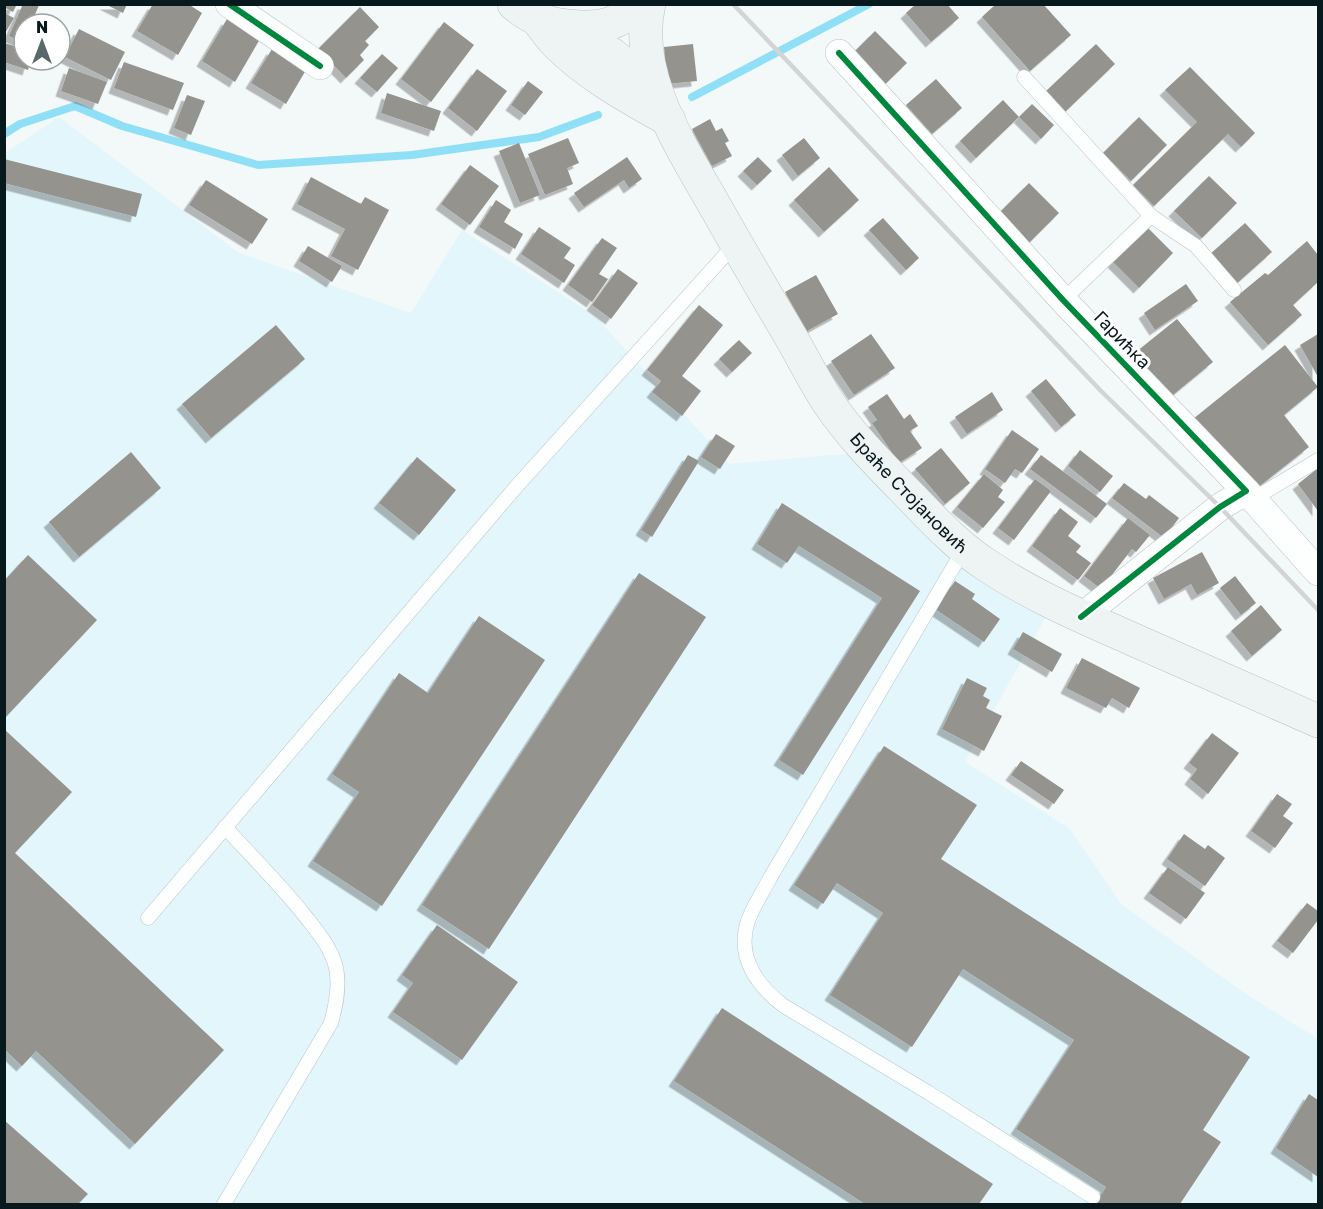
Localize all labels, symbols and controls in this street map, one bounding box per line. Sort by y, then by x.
north arrow [12,12,72,72]
text: N [36,17,48,37]
street label: Гарићка [1090,306,1156,373]
street label: Браће Стојановић [846,427,973,557]

